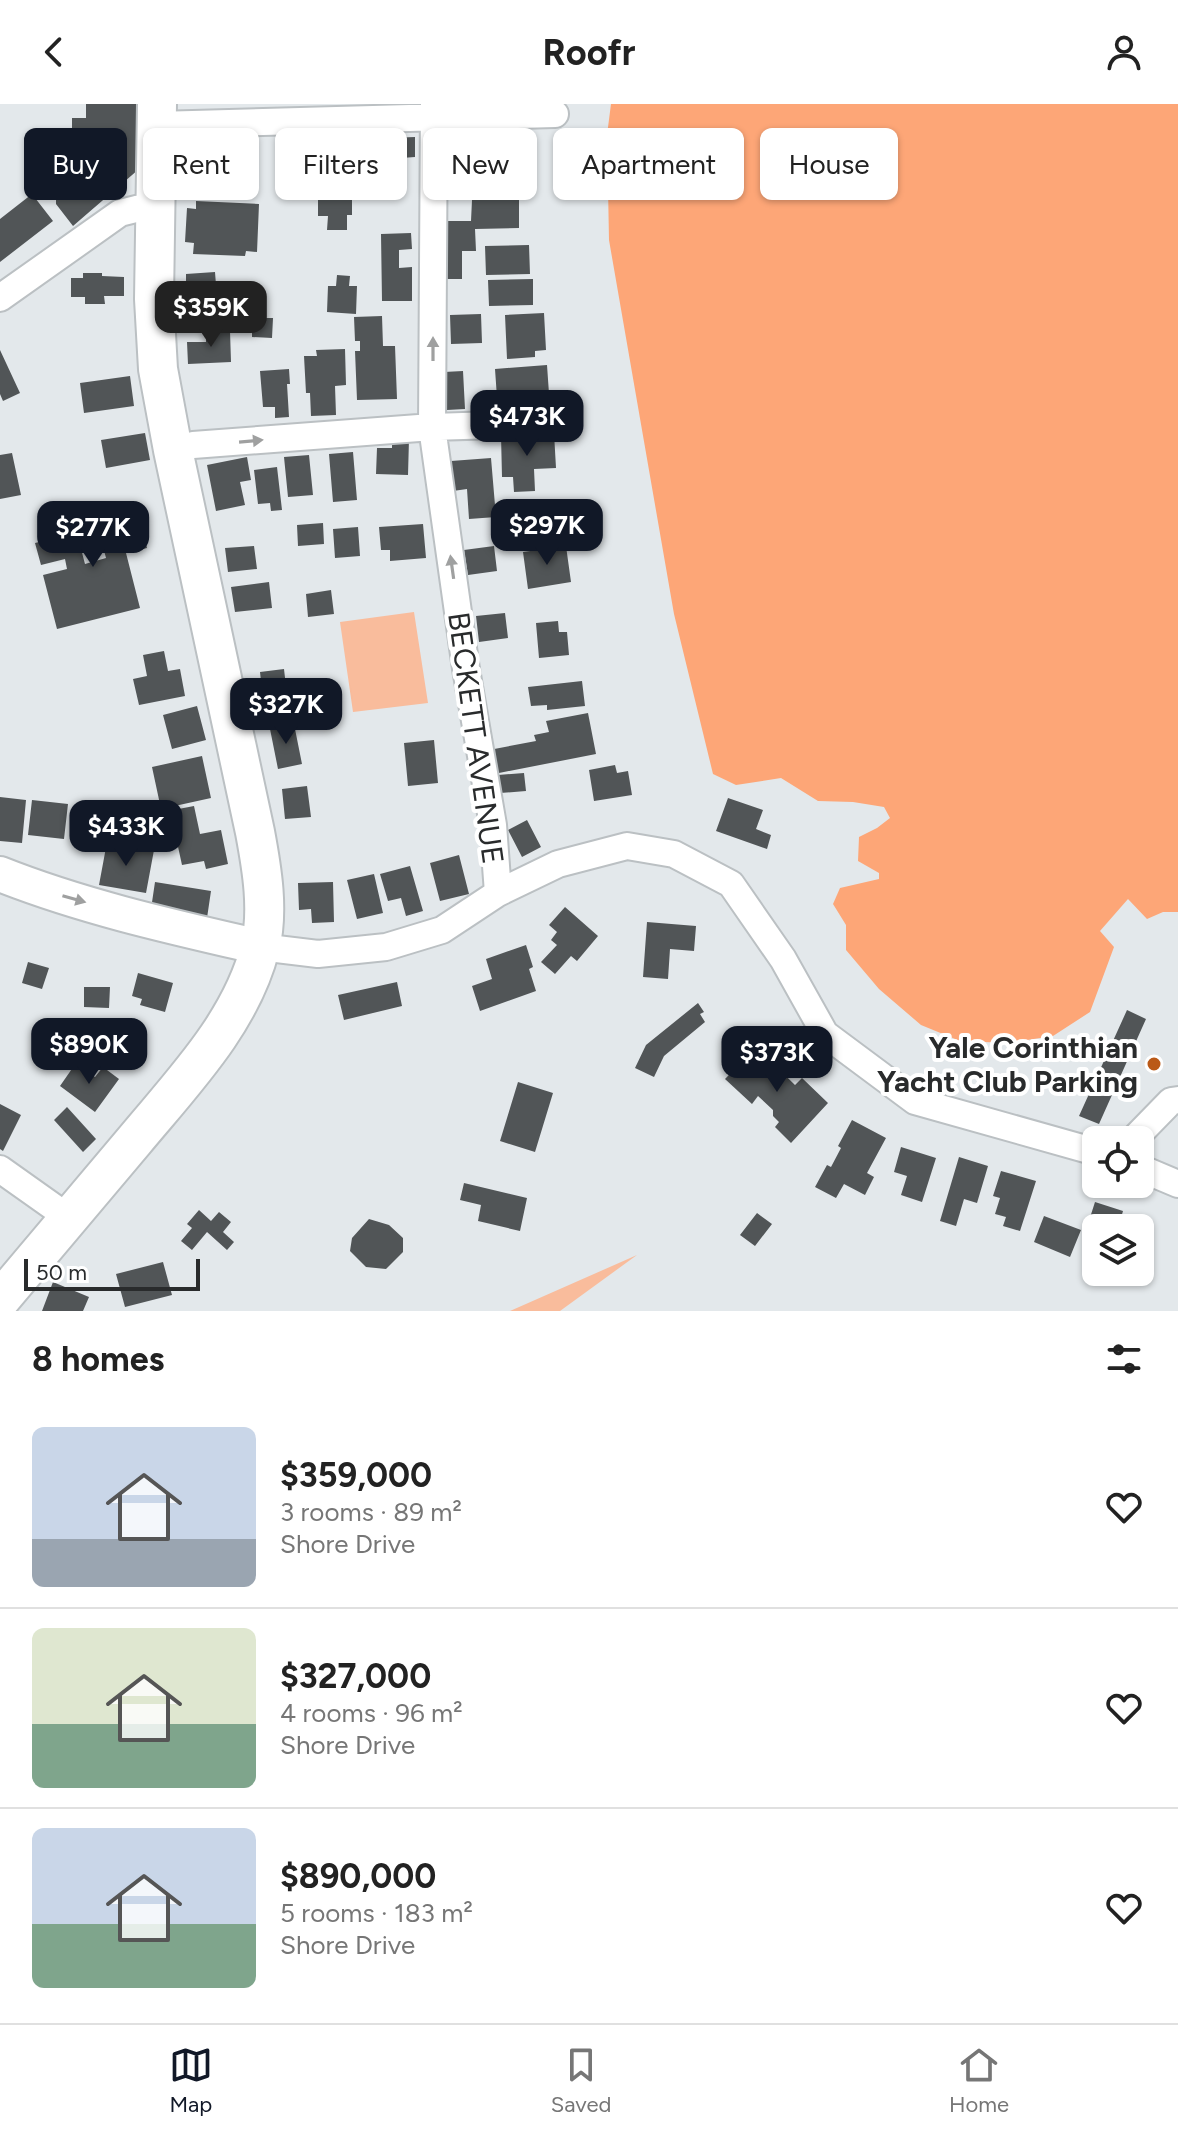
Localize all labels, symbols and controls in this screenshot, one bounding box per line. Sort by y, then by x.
icon: back [32,30,76,74]
icon: person [1102,30,1146,74]
text: Roofr [543,31,635,74]
chip: Buy [24,128,127,200]
chip: Rent [143,128,259,200]
chip: Filters [275,128,407,200]
chip: New [423,128,537,200]
chip: Apartment [553,128,744,200]
chip: House [760,128,898,200]
pin: $359K [155,281,267,349]
text: $359K [173,291,249,323]
one-way arrow [427,336,439,361]
pin: $473K [471,390,583,458]
text: $473K [488,400,566,432]
one-way arrow [239,434,264,447]
pin: $297K [491,499,603,567]
pin: $277K [37,501,149,569]
text: $297K [509,509,585,541]
text: $277K [55,511,131,543]
one-way arrow [445,554,458,579]
street label: BECKETT AVENUE [440,610,512,866]
pin: $327K [230,678,342,746]
text: $327K [248,688,324,720]
pin: $433K [70,800,182,868]
text: $433K [87,810,165,842]
one-way arrow [62,893,86,906]
pin: $890K [33,1018,145,1086]
pin: $373K [721,1026,833,1094]
text: $890K [49,1028,129,1060]
place label: Yale Corinthian Yacht Club Parking [877,1029,1138,1100]
text: $373K [739,1036,815,1068]
marker: Yale Corinthian Yacht Club Parking [1145,1055,1163,1073]
map controls [1082,1126,1154,1286]
button: locate [1082,1126,1154,1198]
button: layers [1082,1214,1154,1286]
scale bar [24,1255,200,1291]
text: 50 m [36,1259,87,1286]
icon: filters [1102,1337,1146,1381]
text: 8 homes [32,1339,164,1380]
text: $359,000 [280,1455,432,1496]
icon: home [96,1459,192,1555]
icon: heart [1102,1485,1146,1529]
text: 3 rooms · 89 m² [280,1496,462,1528]
text: Shore Drive [280,1528,415,1560]
text: $327,000 [280,1656,431,1697]
icon: home [96,1660,192,1756]
icon: heart [1102,1686,1146,1730]
text: 4 rooms · 96 m² [280,1697,463,1729]
text: Shore Drive [280,1729,415,1761]
text: $890,000 [280,1856,436,1897]
icon: home [96,1860,192,1956]
icon: heart [1102,1886,1146,1930]
text: 5 rooms · 183 m² [280,1897,473,1929]
text: Shore Drive [280,1929,415,1961]
tab: Map [169,2043,213,2118]
tab: Saved [551,2043,611,2118]
tab: Home [949,2043,1009,2118]

